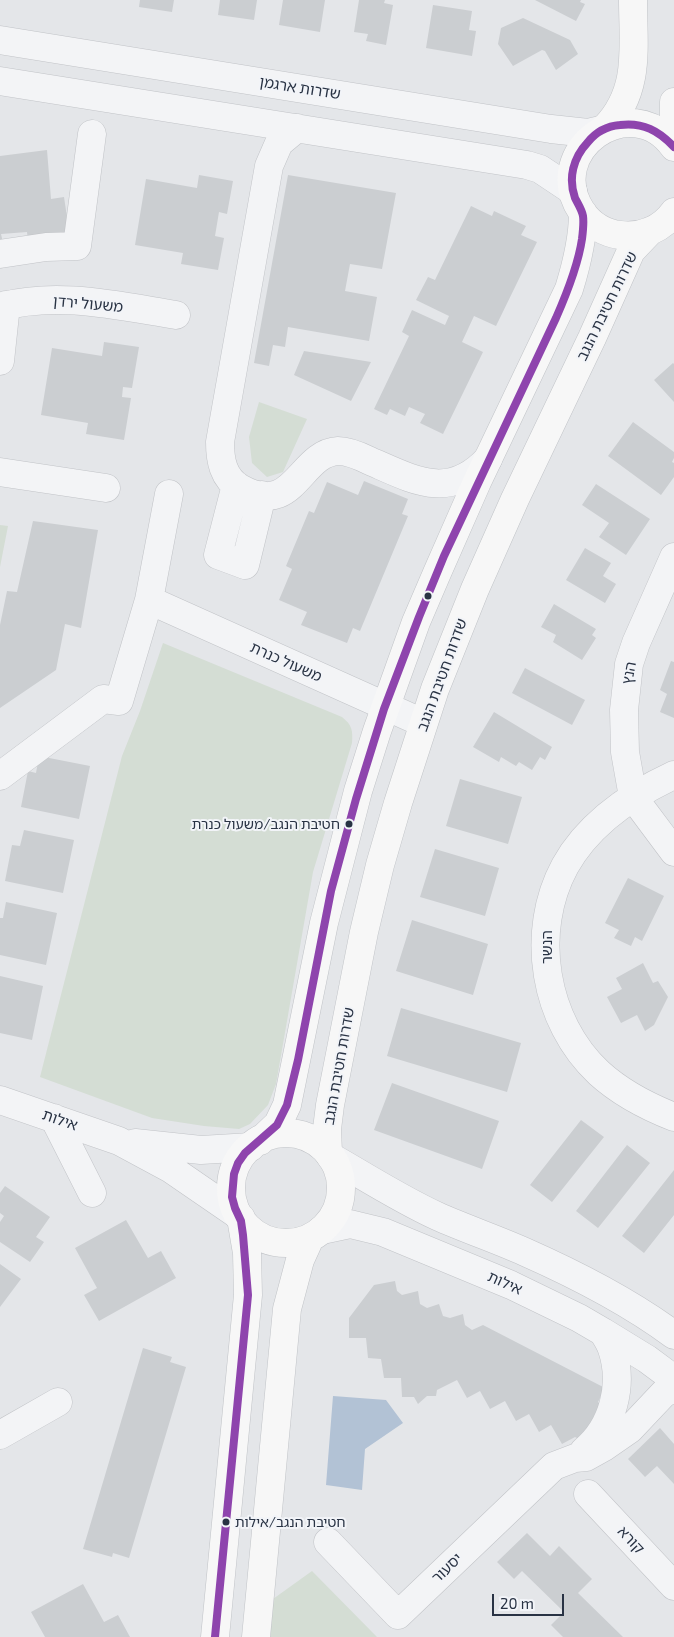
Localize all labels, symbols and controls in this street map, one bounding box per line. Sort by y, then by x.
street label: שדרות ארגמן [258,73,342,103]
street label: שדרות חטיבת הנגב [573,249,641,363]
street label: משעול ירדן [52,292,124,316]
unlabelled marker [423,591,433,601]
street label: שדרות חטיבת הנגב [413,616,471,734]
street label: משעול כנרת [247,638,325,686]
street label: הנץ [618,660,640,686]
place label: חטיבת הנגב/משעול כנרת [192,816,340,832]
marker: חטיבת הנגב/משעול כנרת [344,819,354,829]
street label: הנשר [538,930,556,964]
street label: שדרות חטיבת הנגב [320,1006,358,1126]
street label: אילות [40,1106,80,1134]
street label: אילות [485,1267,525,1299]
place label: חטיבת הנגב/אילות [235,1514,346,1530]
marker: חטיבת הנגב/אילות [221,1517,231,1527]
street label: קורא [614,1522,648,1558]
street label: יסעור [428,1549,466,1587]
scale bar [494,1584,566,1616]
text: 20 m [500,1594,534,1612]

